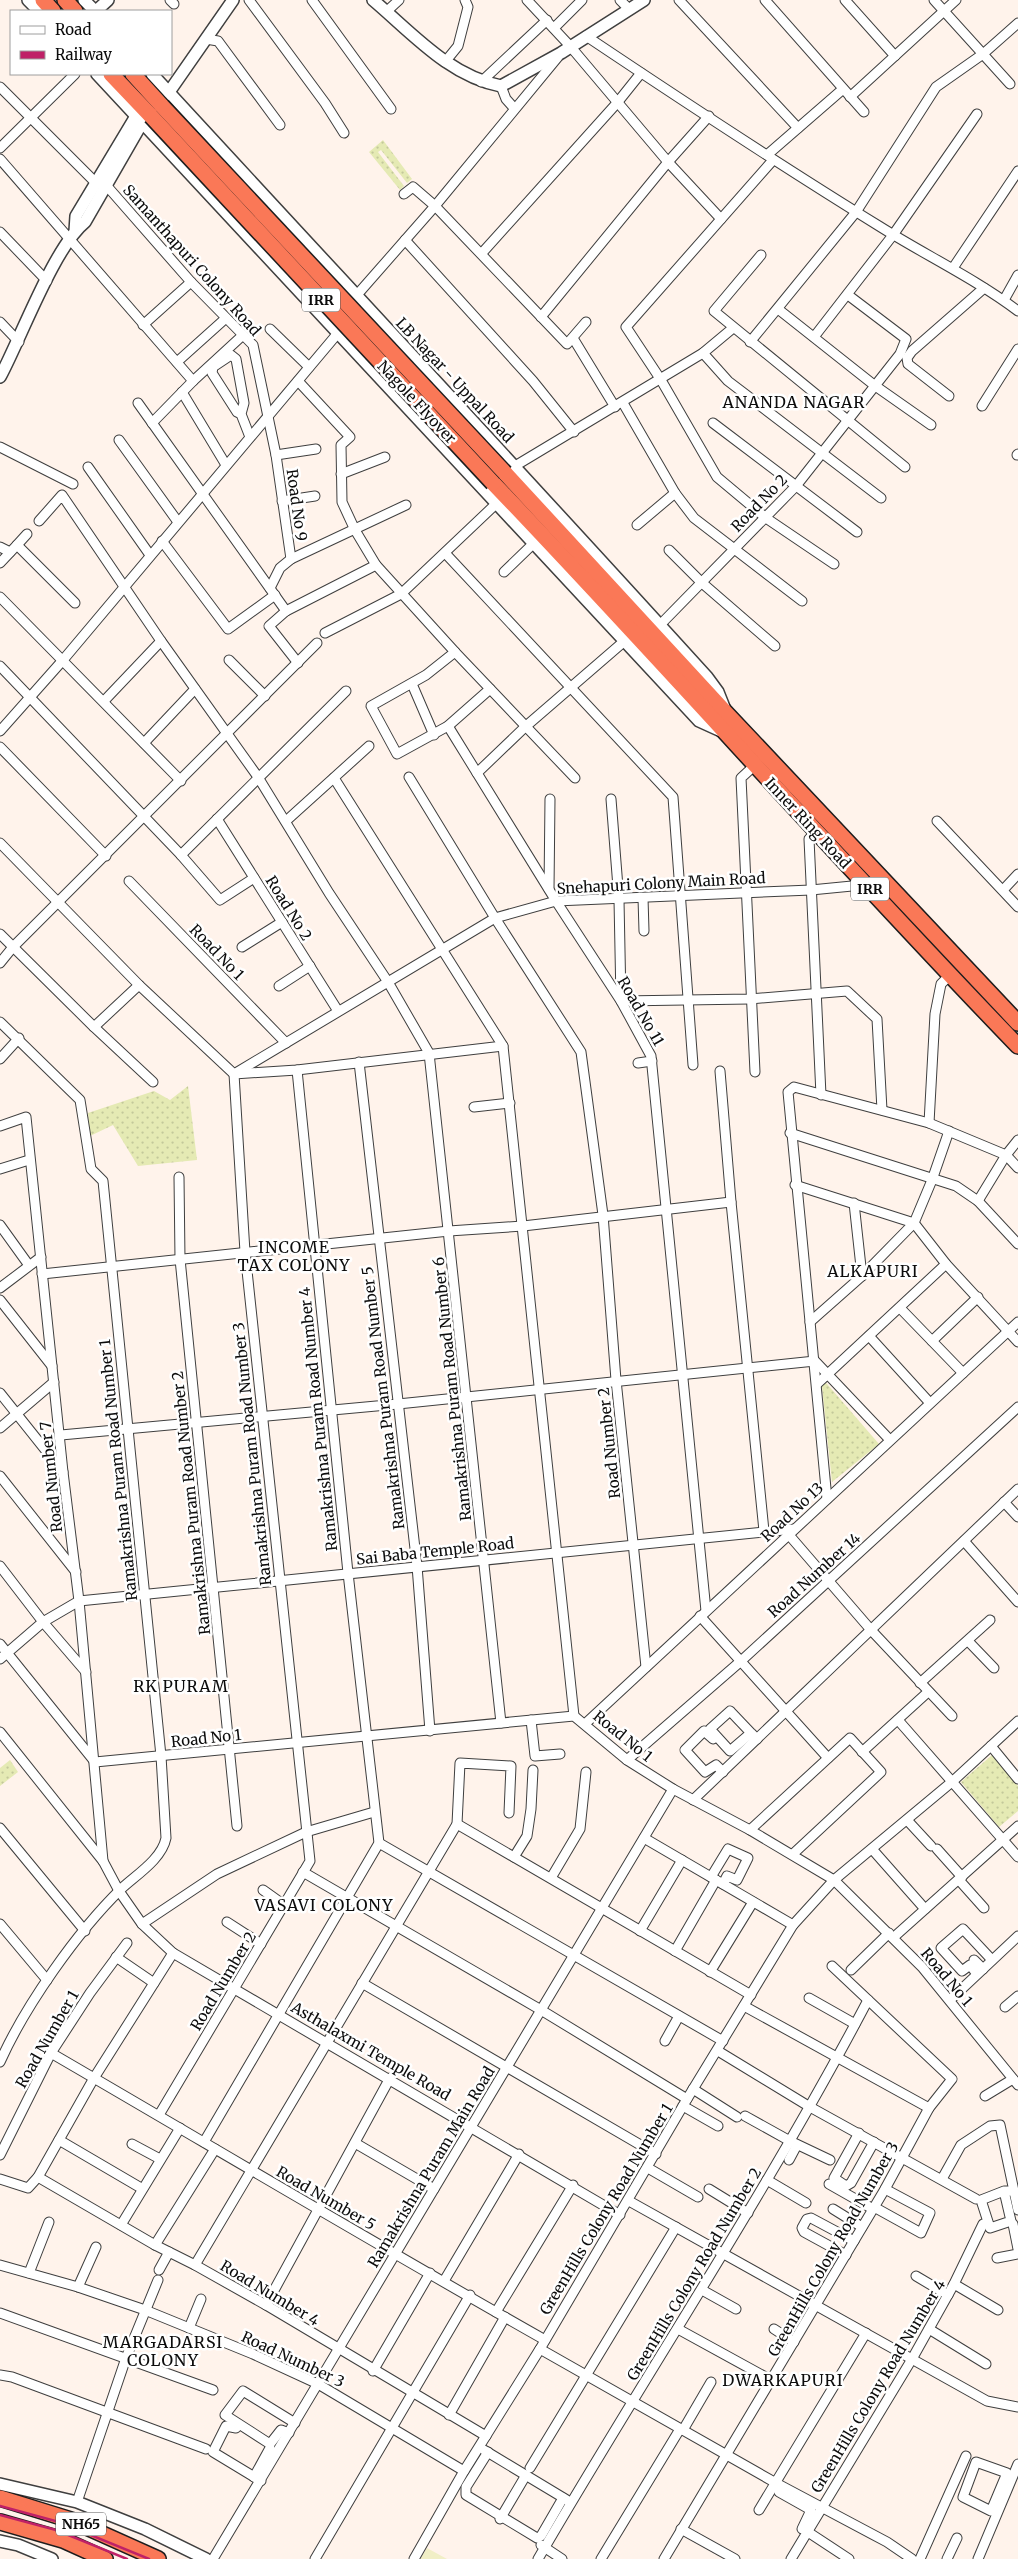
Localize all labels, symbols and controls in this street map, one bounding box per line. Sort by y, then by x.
legend [10,10,172,75]
text: Road [55,20,91,39]
text: Railway [55,45,112,64]
street label: Samanthapuri Colony Road [119,180,265,340]
road number: IRR [302,288,340,312]
street label: LB Nagar - Uppal Road [392,313,518,447]
street label: Nagole Flyover [374,356,461,448]
district label: ANANDA NAGAR [721,392,866,412]
street label: Road No 9 [283,468,311,542]
street label: Road No 2 [727,470,791,536]
street label: Inner Ring Road [761,774,855,872]
street label: Snehapuri Colony Main Road [556,868,766,898]
street label: Road No 2 [262,872,316,944]
road number: IRR [851,878,889,901]
street label: Road No 1 [186,920,248,984]
street label: Road No 11 [614,973,669,1049]
district label: INCOME TAX COLONY [237,1237,351,1275]
street label: Ramakrishna Puram Road Number 6 [429,1256,475,1522]
district label: ALKAPURI [826,1261,919,1281]
street label: Ramakrishna Puram Road Number 5 [357,1265,409,1531]
street label: Ramakrishna Puram Road Number 4 [295,1286,341,1552]
street label: Ramakrishna Puram Road Number 3 [229,1321,275,1587]
street label: Ramakrishna Puram Road Number 1 [95,1338,141,1602]
street label: Ramakrishna Puram Road Number 2 [168,1370,214,1636]
street label: Road Number 2 [594,1386,624,1500]
street label: Road Number 7 [36,1420,66,1533]
street label: Road No 13 [757,1478,827,1546]
street label: Road Number 14 [764,1528,864,1622]
street label: Sai Baba Temple Road [355,1533,515,1569]
district label: RK PURAM [133,1676,229,1696]
street label: Road No 1 [590,1706,657,1766]
street label: Road No 1 [170,1725,242,1751]
district label: VASAVI COLONY [253,1895,394,1915]
street label: Road Number 2 [186,1928,260,2034]
street label: Road No 1 [917,1944,977,2010]
street label: Road Number 1 [11,1987,83,2091]
street label: Asthalaxmi Temple Road [287,1997,454,2104]
street label: Ramakrishna Puram Main Road [363,2063,499,2271]
street label: GreenHills Colony Road Number 1 [535,2100,677,2318]
street label: GreenHills Colony Road Number 3 [764,2138,902,2360]
street label: Road Number 5 [273,2162,379,2234]
street label: GreenHills Colony Road Number 2 [623,2164,765,2384]
street label: Road Number 4 [217,2256,323,2330]
street label: GreenHills Colony Road Number 4 [807,2276,949,2496]
street label: Road Number 3 [238,2327,348,2391]
district label: MARGADARSI COLONY [103,2332,223,2370]
district label: DWARKAPURI [722,2370,844,2390]
road number: NH65 [56,2512,106,2536]

